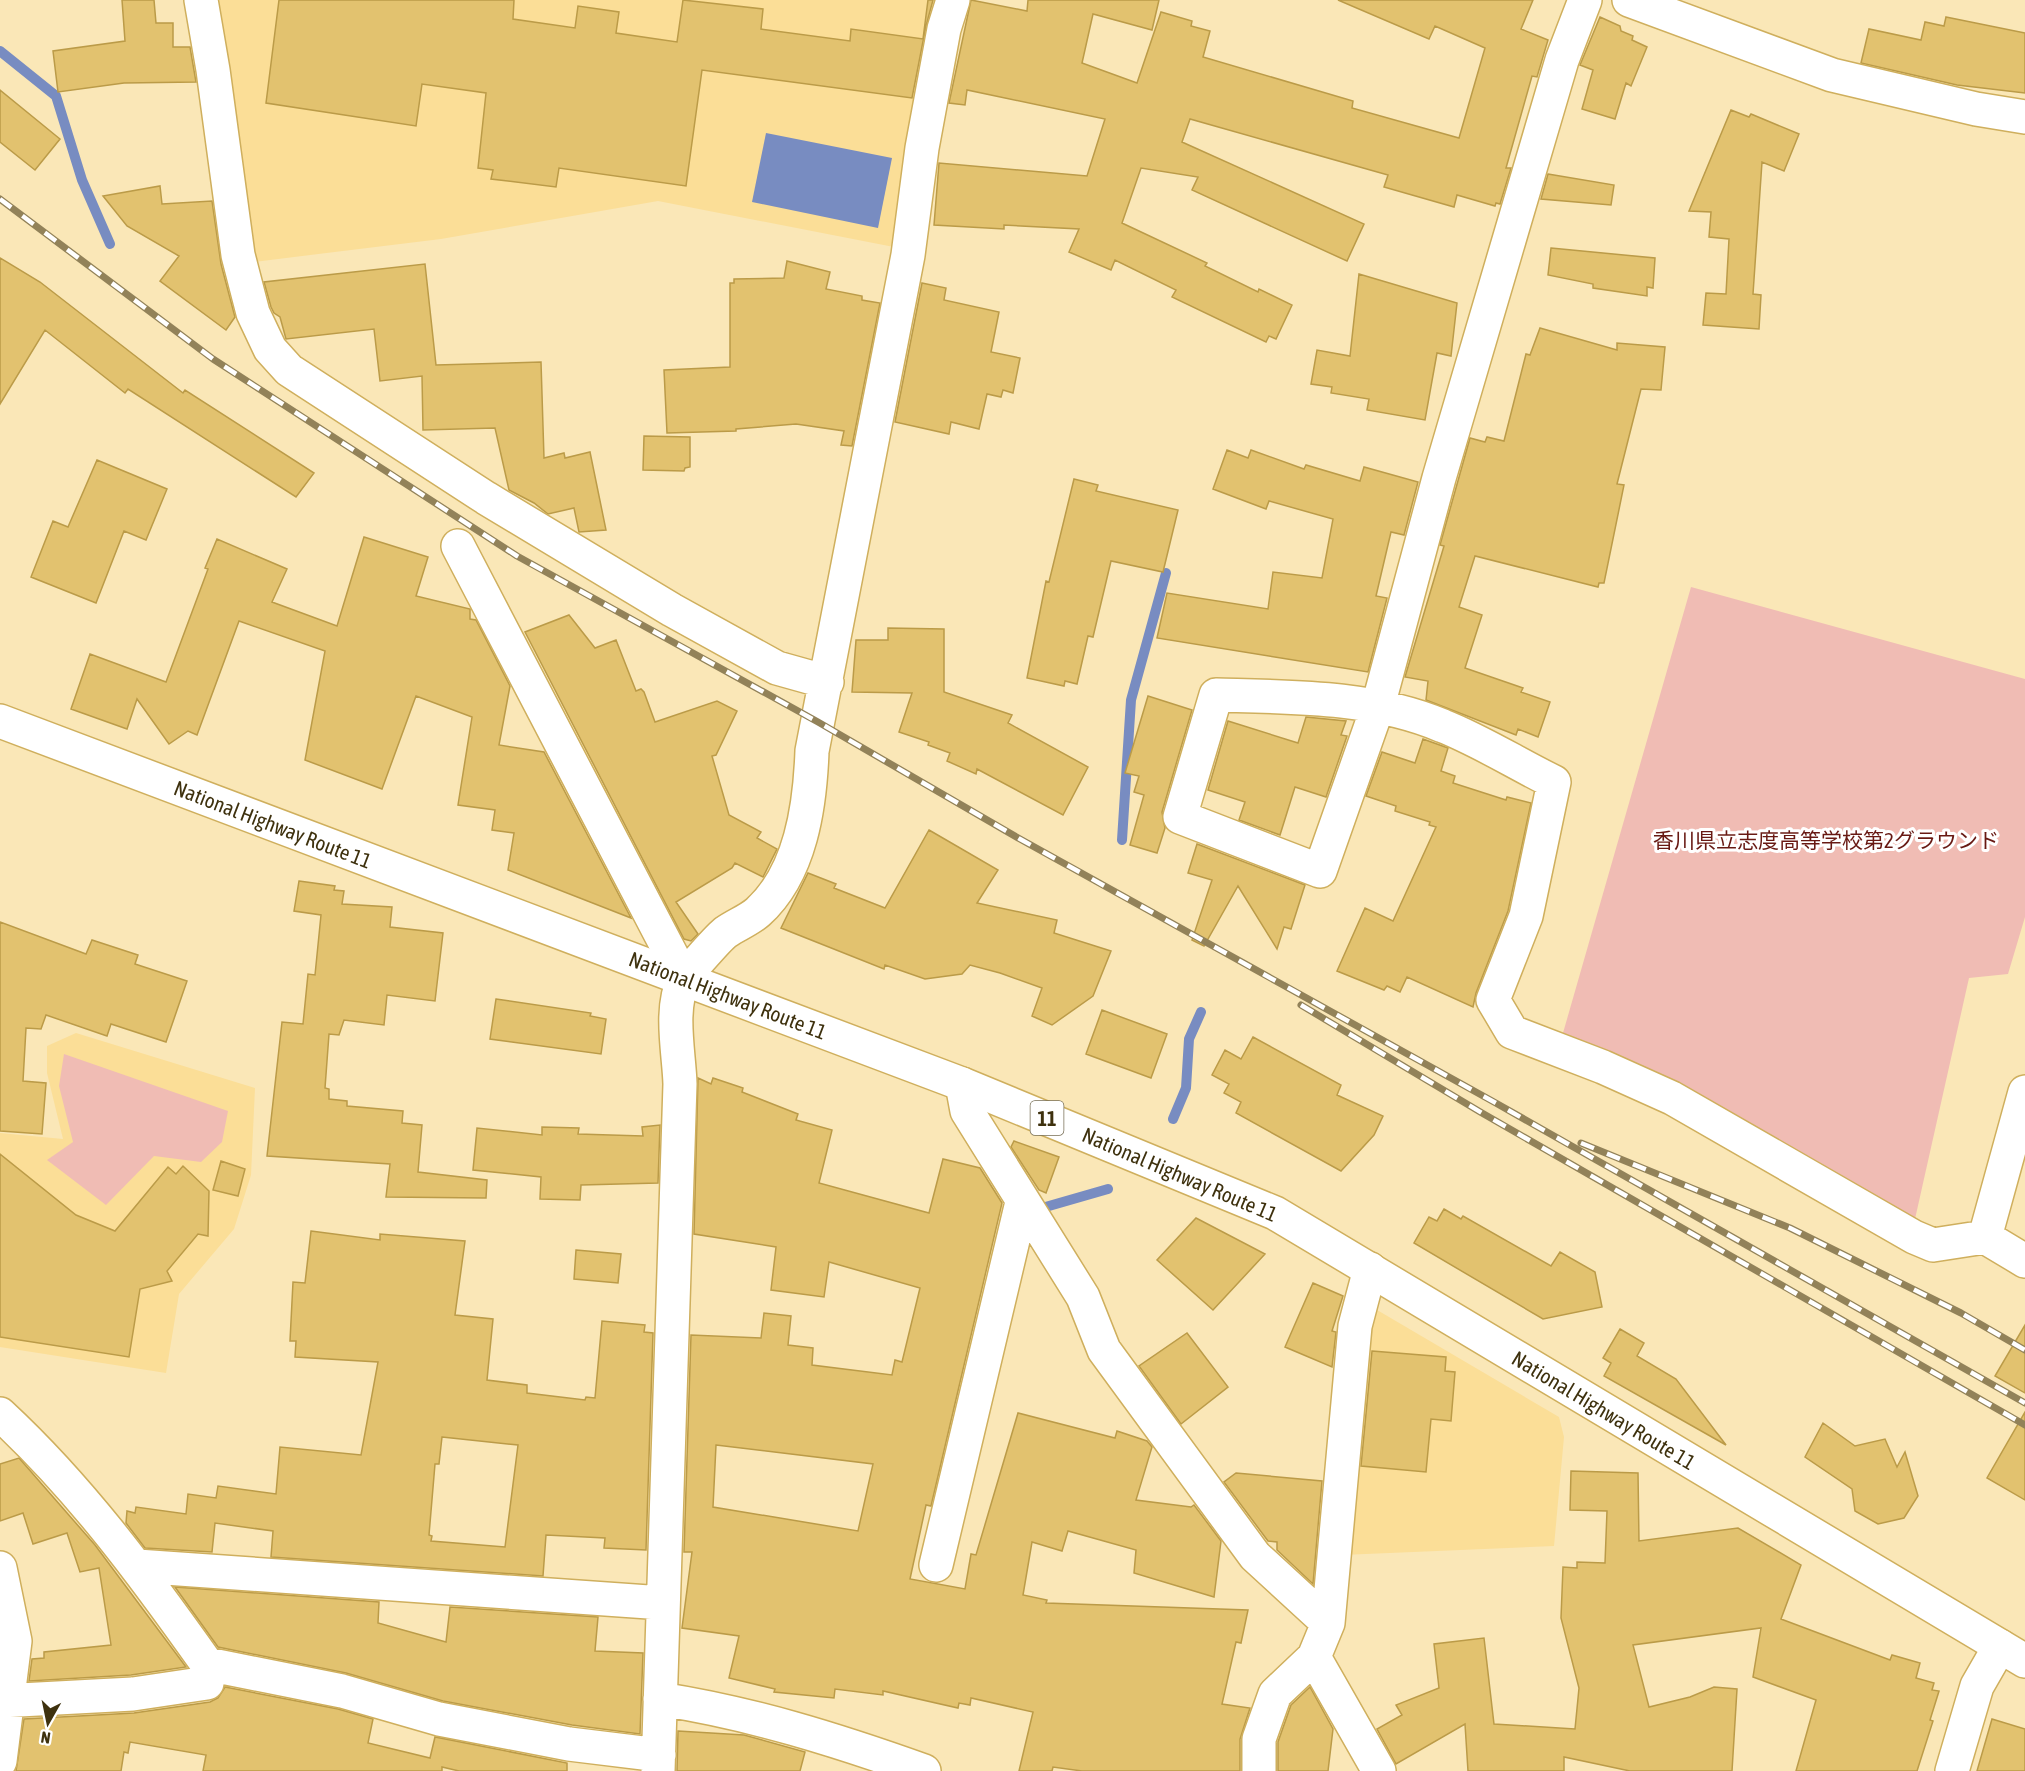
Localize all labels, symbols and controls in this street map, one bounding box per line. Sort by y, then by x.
street label: National Highway Route 11 [171,775,375,873]
park label: 香川県立志度高等学校第2グラウンド [1653,828,1999,852]
street label: National Highway Route 11 [626,946,830,1044]
road number: 11 [1030,1101,1064,1135]
street label: National Highway Route 11 [1079,1122,1281,1226]
street label: National Highway Route 11 [1508,1346,1700,1474]
north arrow [18,1693,78,1753]
text: N [40,1728,52,1747]

